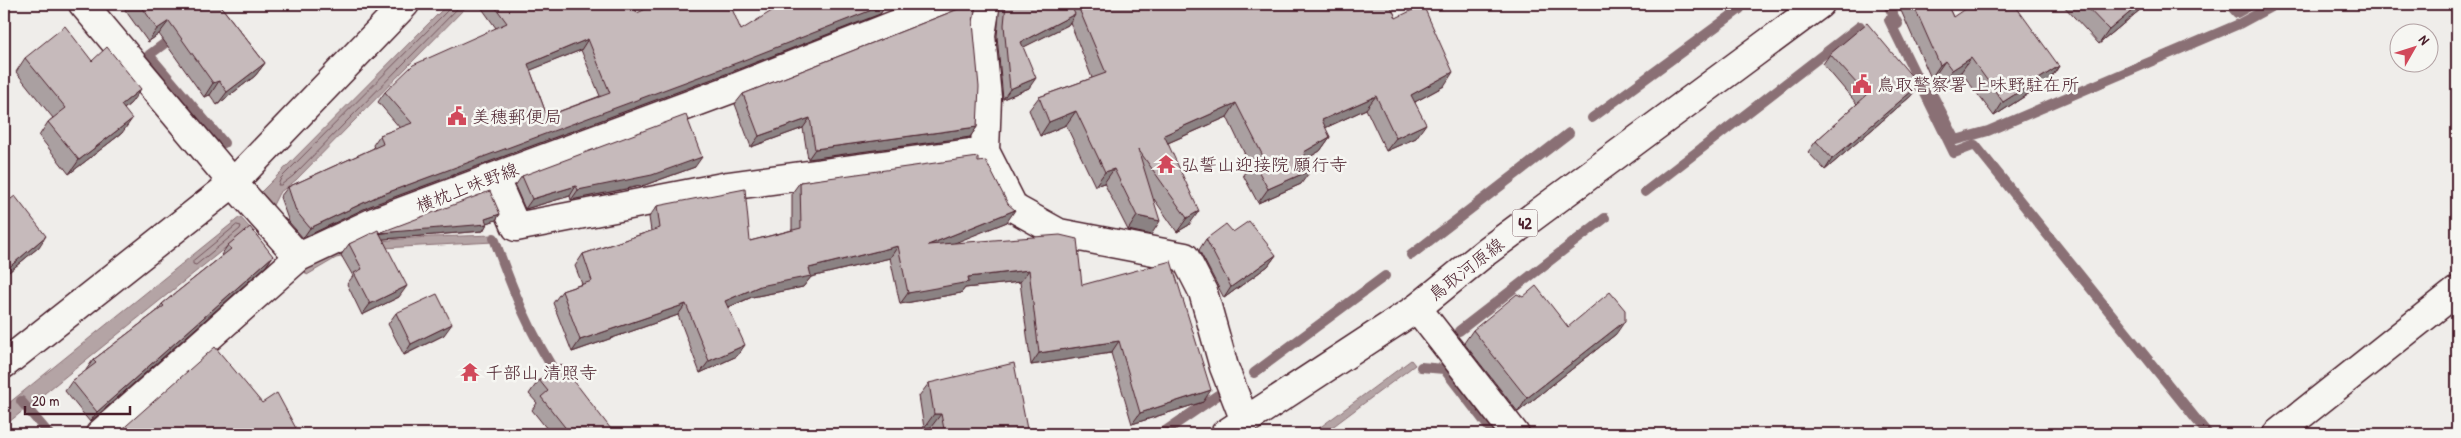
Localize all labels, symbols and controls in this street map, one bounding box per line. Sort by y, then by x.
north arrow [2388,22,2438,72]
text: N [2415,31,2435,49]
place label: 鳥取警察署 上味野駐在所 [1877,72,2079,97]
public building icon: 鳥取警察署 上味野駐在所 [1851,73,1873,95]
place label: 美穂郵便局 [472,104,562,129]
public building icon: 美穂郵便局 [446,105,468,127]
place label: 弘誓山迎接院 願行寺 [1181,152,1347,177]
temple icon: 弘誓山迎接院 願行寺 [1155,153,1177,175]
street label: 横枕上味野線 [412,156,522,218]
road number: 42 [1512,210,1538,237]
street label: 鳥取河原線 [1423,231,1509,307]
place label: 千部山 清照寺 [485,360,597,385]
temple icon: 千部山 清照寺 [459,361,481,383]
scale bar [25,383,130,415]
text: 20 m [32,390,59,411]

